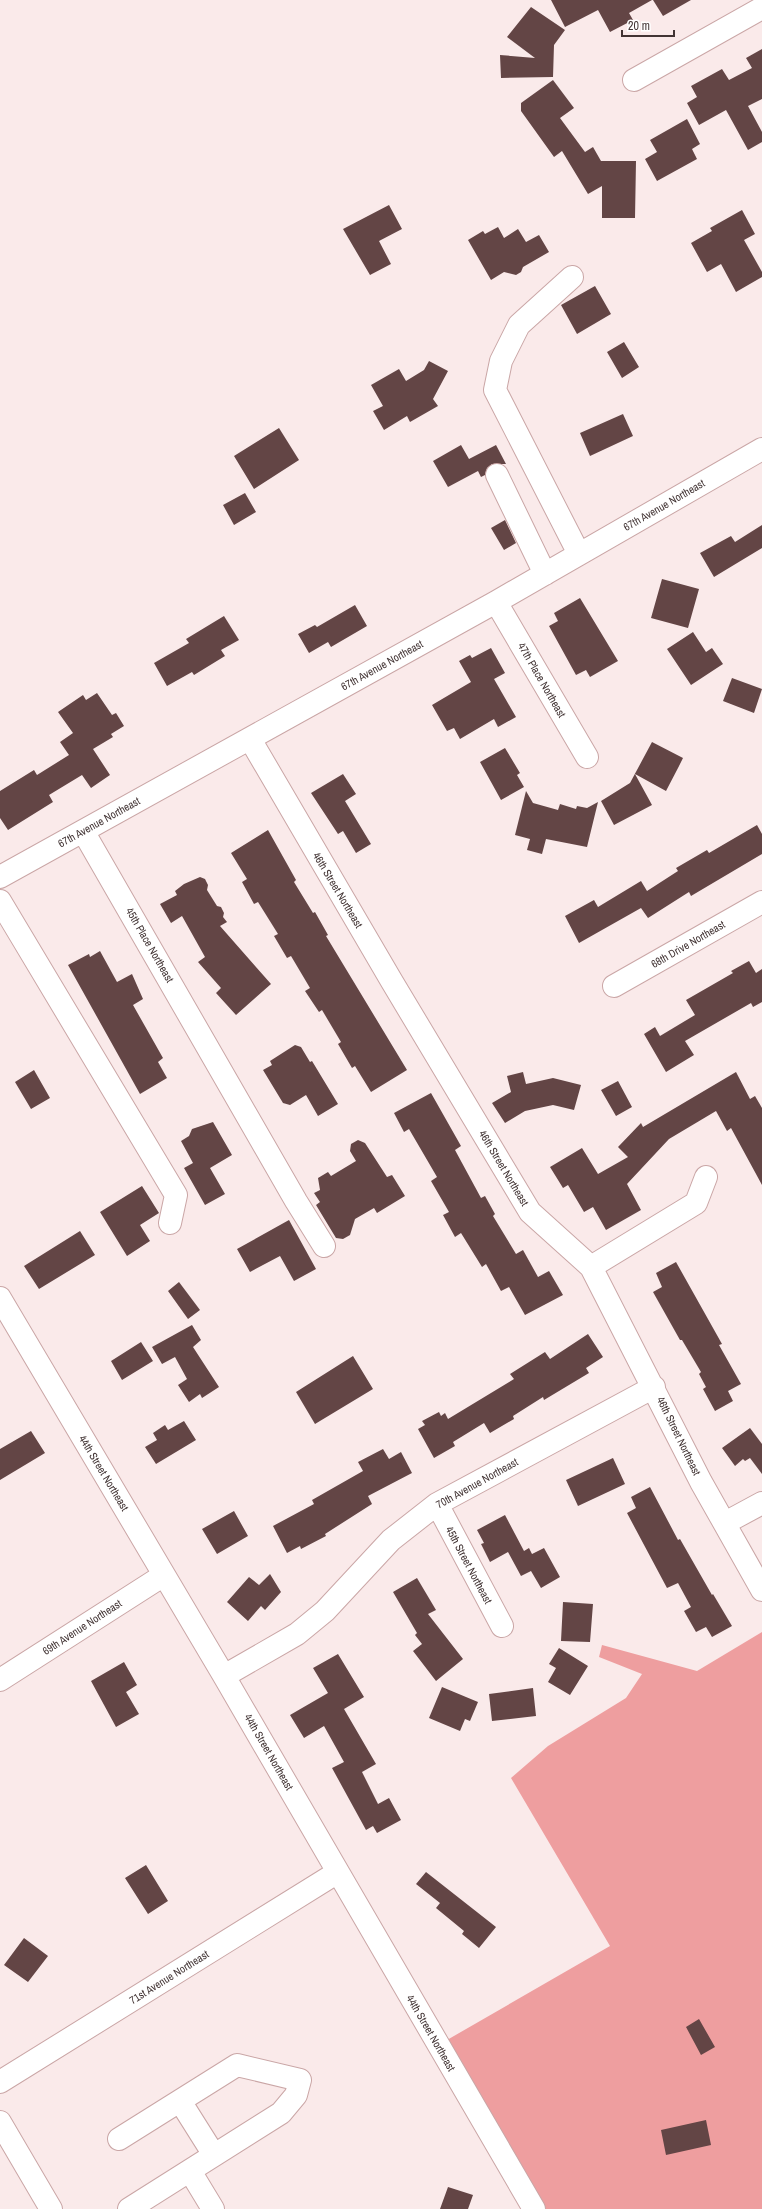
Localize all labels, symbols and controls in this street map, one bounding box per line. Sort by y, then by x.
scale bar [622,12,674,38]
text: 20 m [628,18,650,34]
street label: 67th Avenue Northeast [621,476,708,534]
street label: 67th Avenue Northeast [339,636,426,693]
street label: 47th Place Northeast [515,640,569,720]
street label: 67th Avenue Northeast [56,793,143,850]
street label: 46th Street Northeast [310,850,366,931]
street label: 45th Place Northeast [123,905,177,985]
street label: 68th Drive Northeast [648,917,728,971]
street label: 46th Street Northeast [476,1128,532,1209]
street label: 46th Street Northeast [654,1394,704,1478]
street label: 44th Street Northeast [76,1433,132,1514]
street label: 70th Avenue Northeast [434,1454,521,1511]
street label: 45th Street Northeast [443,1524,496,1607]
street label: 69th Avenue Northeast [40,1596,125,1658]
street label: 44th Street Northeast [242,1711,297,1793]
street label: 71st Avenue Northeast [127,1947,212,2007]
street label: 44th Street Northeast [404,1992,459,2074]

